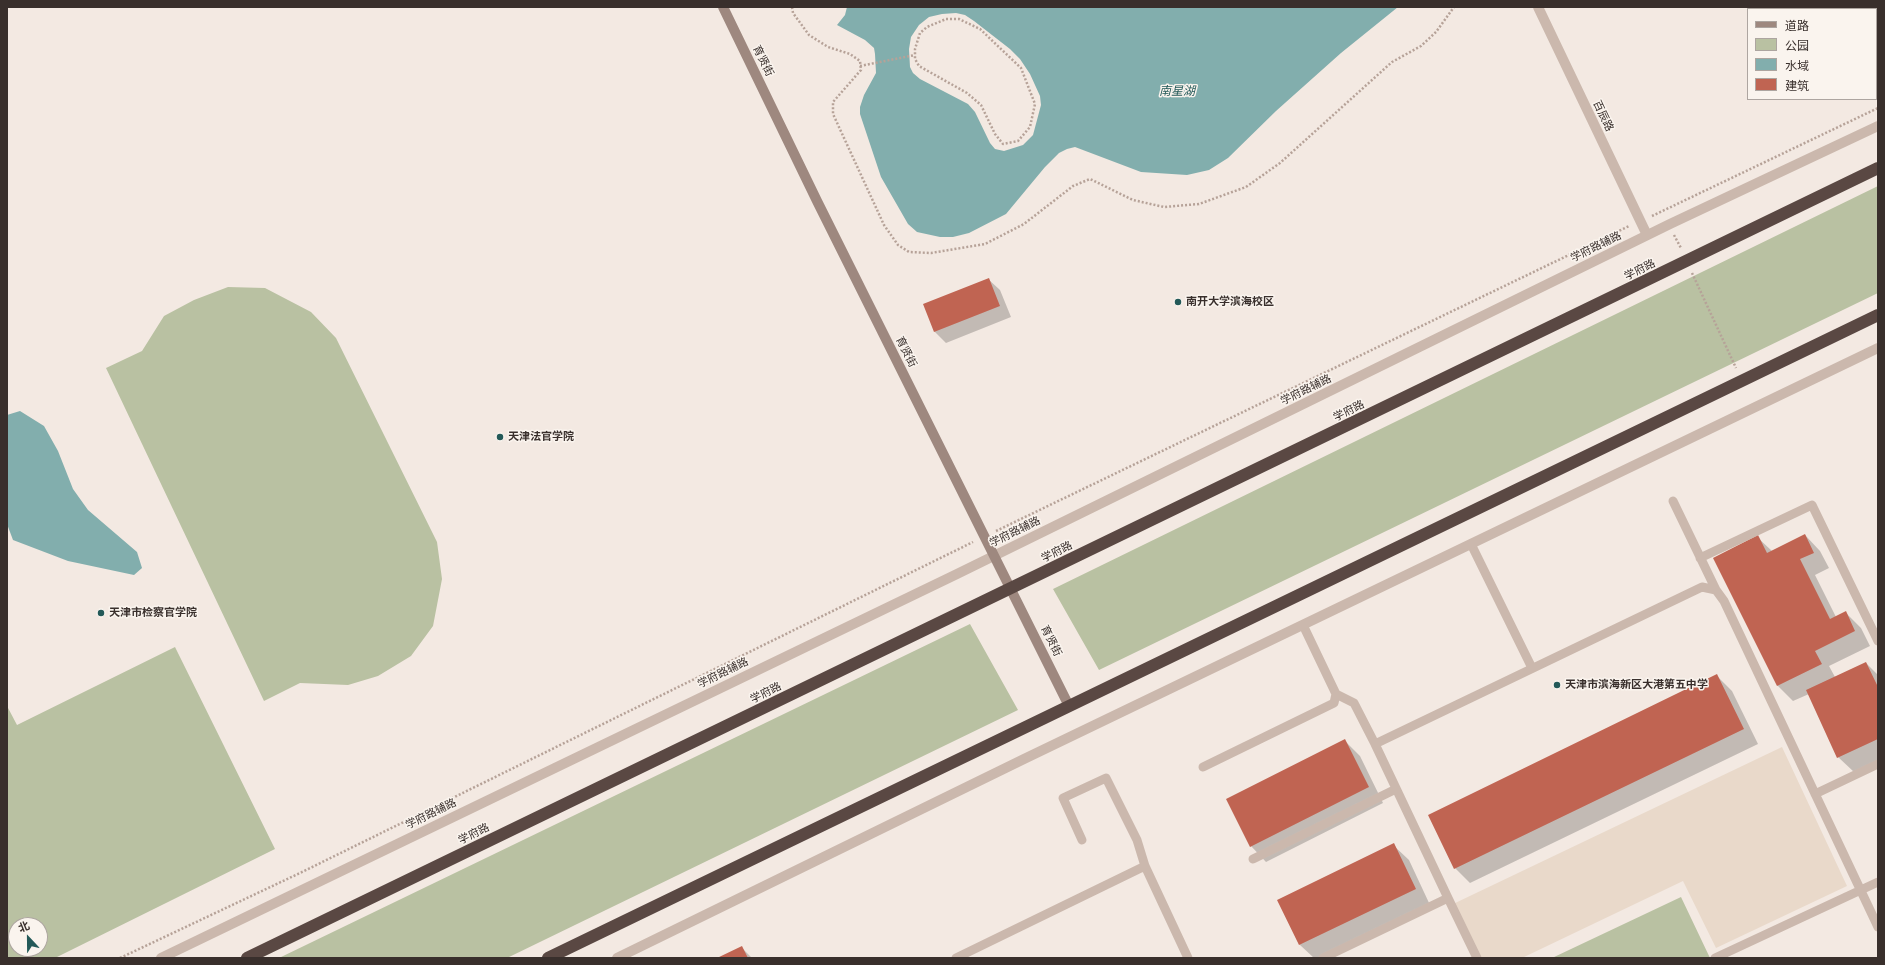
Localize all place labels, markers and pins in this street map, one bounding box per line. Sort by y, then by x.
place label: 南开大学滨海校区 [1186,295,1274,309]
marker: 南开大学滨海校区 [1173,297,1183,307]
place label: 天津法官学院 [508,430,574,444]
marker: 天津法官学院 [495,432,505,442]
place label: 天津市检察官学院 [109,606,197,620]
marker: 天津市检察官学院 [96,608,106,618]
place label: 天津市滨海新区大港第五中学 [1565,678,1708,692]
marker: 天津市滨海新区大港第五中学 [1552,680,1562,690]

